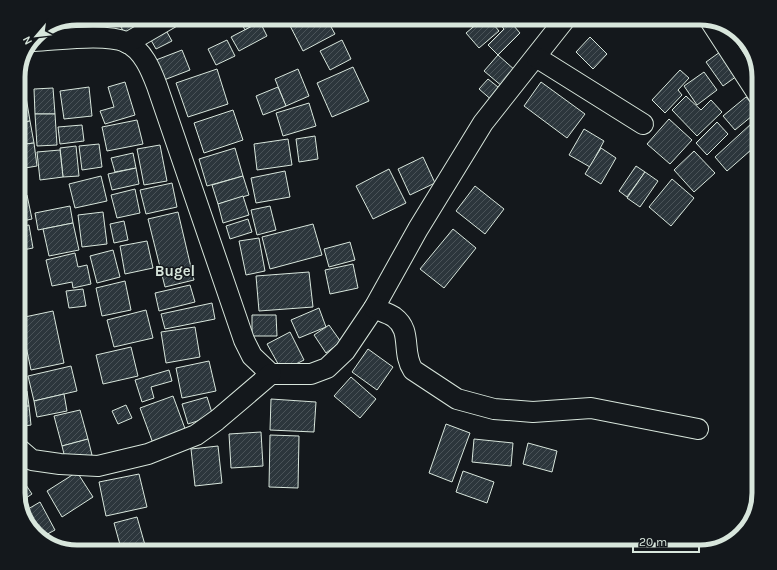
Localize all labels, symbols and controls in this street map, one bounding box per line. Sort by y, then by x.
north arrow [16,16,56,56]
text: N [20,34,35,47]
district label: Bugel [155,262,195,280]
scale bar [633,528,699,554]
text: 20 m [639,535,667,549]

